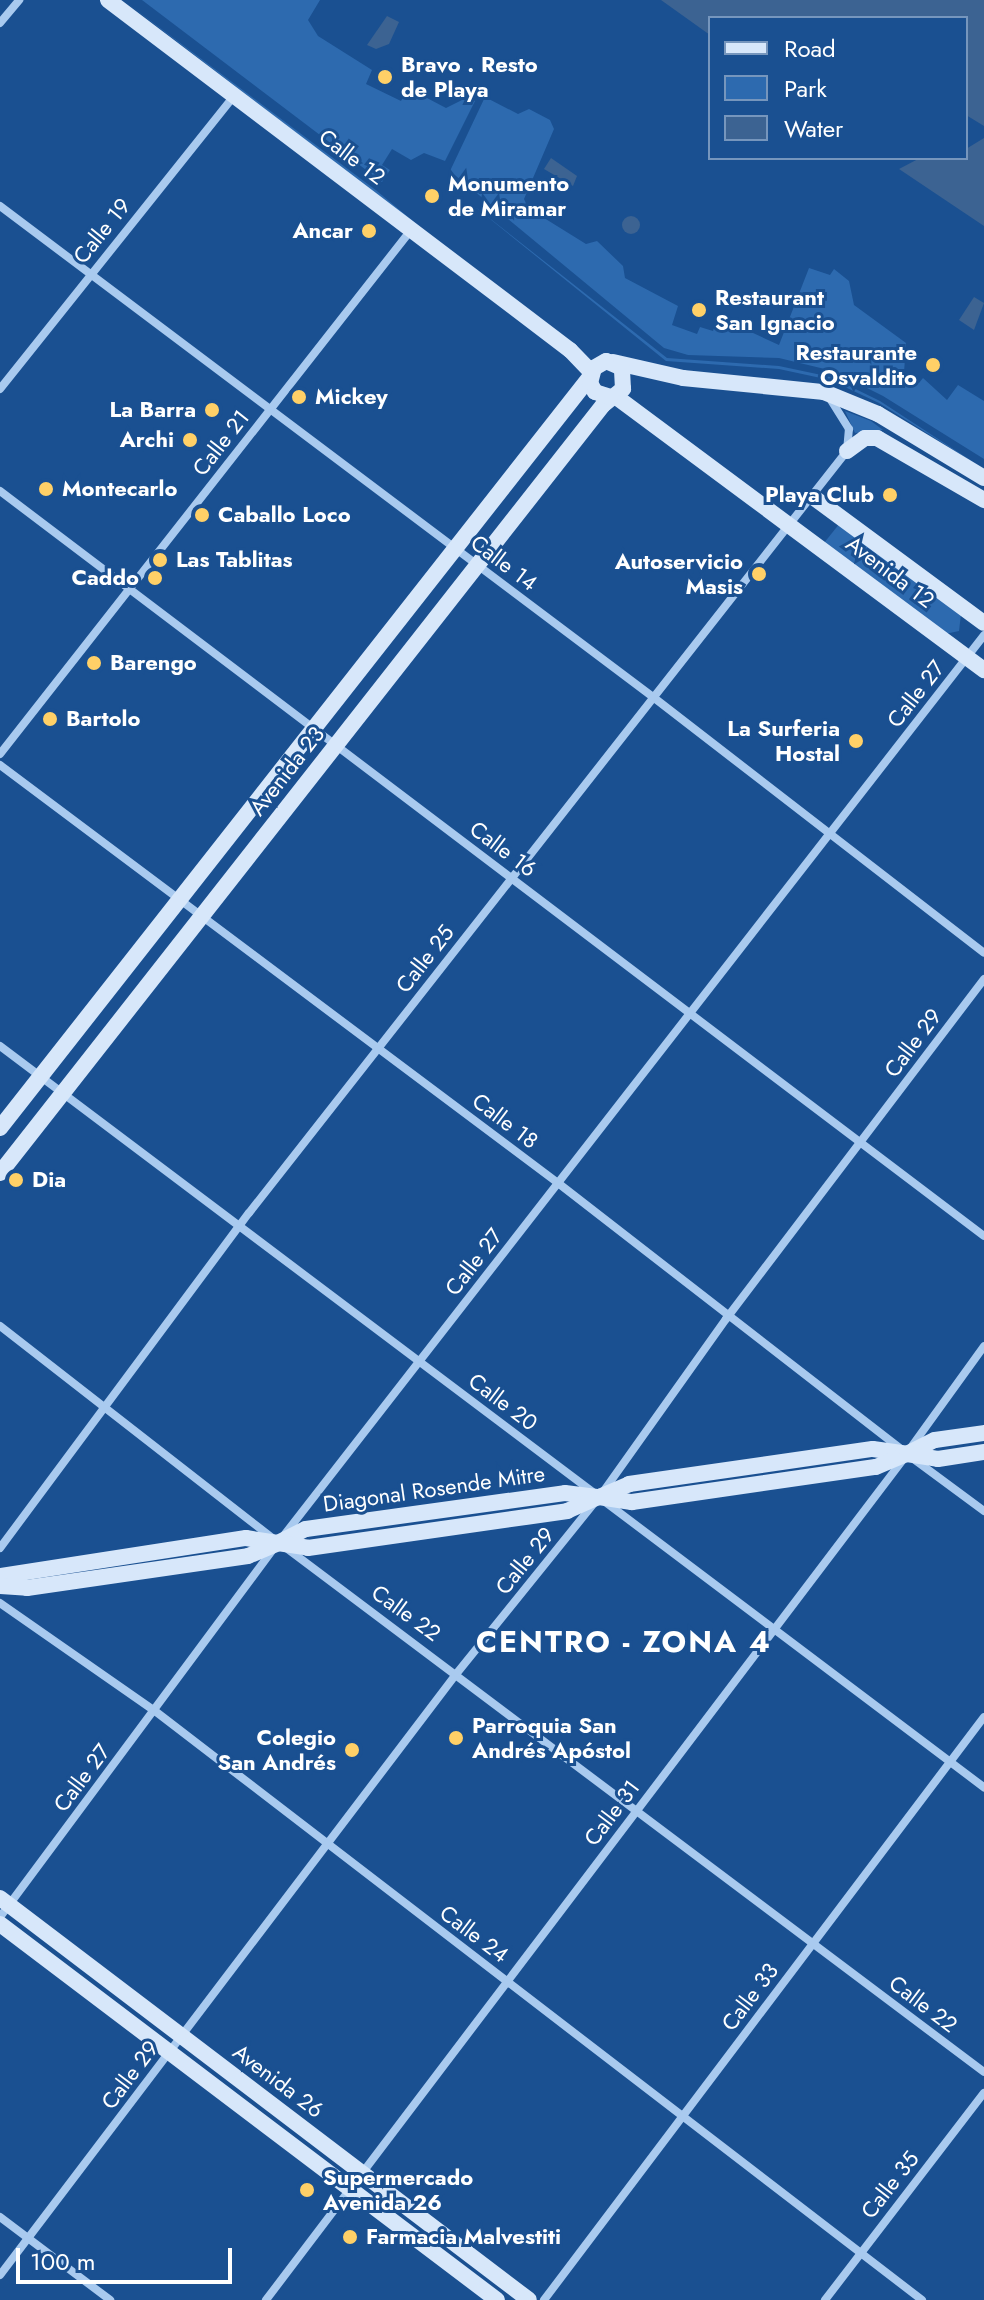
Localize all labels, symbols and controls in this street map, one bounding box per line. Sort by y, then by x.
legend [708,16,968,160]
text: Road [784,31,836,66]
place label: Bravo . Resto de Playa [401,51,538,102]
marker: Bravo . Resto de Playa [376,68,394,86]
text: Park [784,71,827,106]
text: Water [784,111,843,146]
street label: Calle 12 [314,124,390,190]
place label: Monumento de Miramar [448,170,569,222]
marker: Monumento de Miramar [423,187,441,205]
street label: Calle 19 [68,193,136,269]
place label: Ancar [292,218,353,244]
marker: Ancar [360,222,378,240]
place label: Restaurant San Ignacio [715,284,835,336]
marker: Restaurant San Ignacio [690,301,708,319]
place label: Restaurante Osvaldito [795,339,917,390]
marker: Restaurante Osvaldito [924,356,942,374]
place label: Mickey [315,384,388,410]
marker: Mickey [290,388,308,406]
place label: La Barra [110,397,196,423]
marker: La Barra [203,401,221,419]
street label: Calle 21 [187,405,255,481]
place label: Archi [120,427,174,453]
marker: Archi [181,431,199,449]
place label: Montecarlo [62,476,178,502]
marker: Montecarlo [37,480,55,498]
place label: Playa Club [765,482,874,508]
marker: Playa Club [881,486,899,504]
place label: Caballo Loco [218,502,351,528]
marker: Caballo Loco [193,506,211,524]
street label: Calle 14 [466,529,542,597]
street label: Avenida 12 [841,530,939,614]
place label: Las Tablitas [176,547,293,573]
place label: Autoservicio Masis [615,548,743,600]
marker: Las Tablitas [151,551,169,569]
place label: Caddo [72,565,139,591]
marker: Autoservicio Masis [750,565,768,583]
marker: Caddo [146,569,164,587]
place label: Barengo [110,650,197,676]
marker: Barengo [85,654,103,672]
street label: Calle 27 [882,655,950,733]
place label: Bartolo [66,706,140,732]
marker: Bartolo [41,710,59,728]
place label: La Surferia Hostal [727,715,840,766]
street label: Avenida 23 [244,721,330,821]
marker: La Surferia Hostal [847,732,865,750]
street label: Calle 16 [465,816,541,882]
street label: Calle 25 [390,920,460,998]
street label: Calle 29 [879,1004,947,1082]
street label: Calle 18 [467,1088,543,1154]
place label: Dia [32,1167,66,1193]
marker: Dia [7,1171,25,1189]
street label: Calle 27 [440,1223,508,1301]
street label: Calle 20 [463,1368,543,1436]
street label: Diagonal Rosende Mitre [321,1460,547,1518]
street label: Calle 29 [490,1522,560,1600]
street label: Calle 22 [366,1579,446,1647]
district label: CENTRO - ZONA 4 [476,1624,772,1660]
place label: Parroquia San Andrés Apóstol [472,1712,631,1764]
place label: Colegio San Andrés [217,1724,336,1776]
marker: Parroquia San Andrés Apóstol [447,1729,465,1747]
street label: Calle 27 [48,1739,116,1817]
marker: Colegio San Andrés [343,1741,361,1759]
street label: Calle 31 [579,1775,645,1851]
street label: Calle 24 [434,1900,514,1968]
street label: Calle 33 [716,1958,784,2036]
street label: Calle 22 [884,1970,962,2038]
street label: Calle 29 [96,2036,164,2114]
street label: Avenida 26 [228,2038,328,2124]
street label: Calle 35 [856,2146,924,2224]
place label: Supermercado Avenida 26 [323,2164,473,2216]
marker: Supermercado Avenida 26 [298,2181,316,2199]
place label: Farmacia Malvestiti [366,2224,561,2250]
marker: Farmacia Malvestiti [341,2228,359,2246]
scale bar [20,2232,236,2282]
text: 100 m [30,2244,96,2279]

